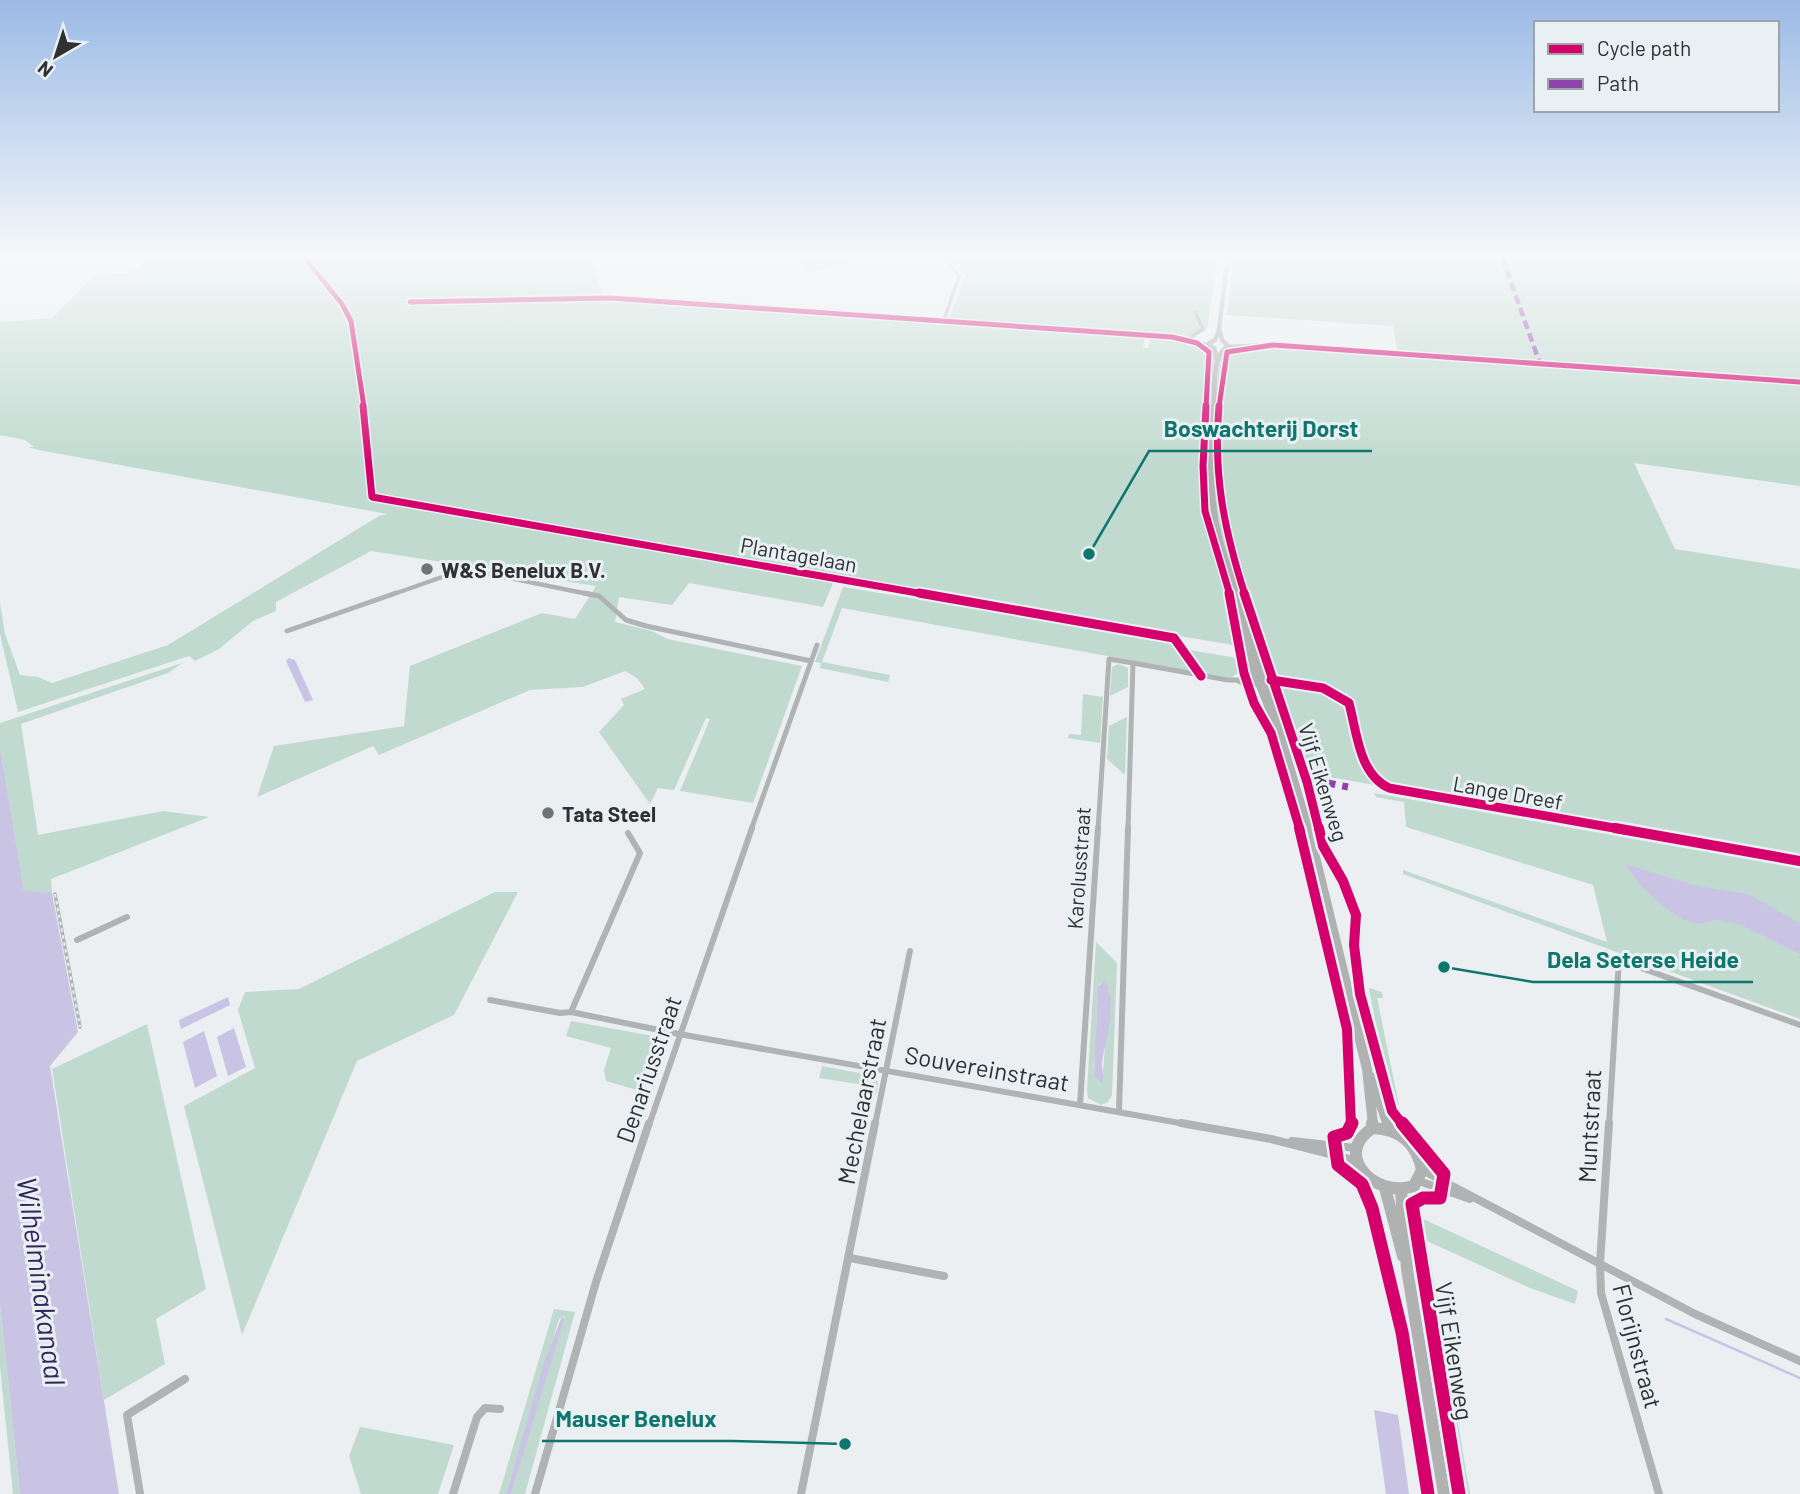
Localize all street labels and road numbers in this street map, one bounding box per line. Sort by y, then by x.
street label: Plantagelaan [739,531,859,577]
street label: Vijf Eikenweg [1294,720,1354,844]
street label: Lange Dreef [1451,770,1565,814]
street label: Karolusstraat [1061,806,1095,930]
street label: Denariusstraat [609,992,687,1146]
street label: Mechelaarstraat [831,1015,891,1187]
street label: Souvereinstraat [903,1039,1071,1097]
street label: Muntstraat [1572,1068,1606,1184]
street label: Vijf Eikenweg [1430,1280,1480,1422]
street label: Florijnstraat [1607,1280,1669,1412]

